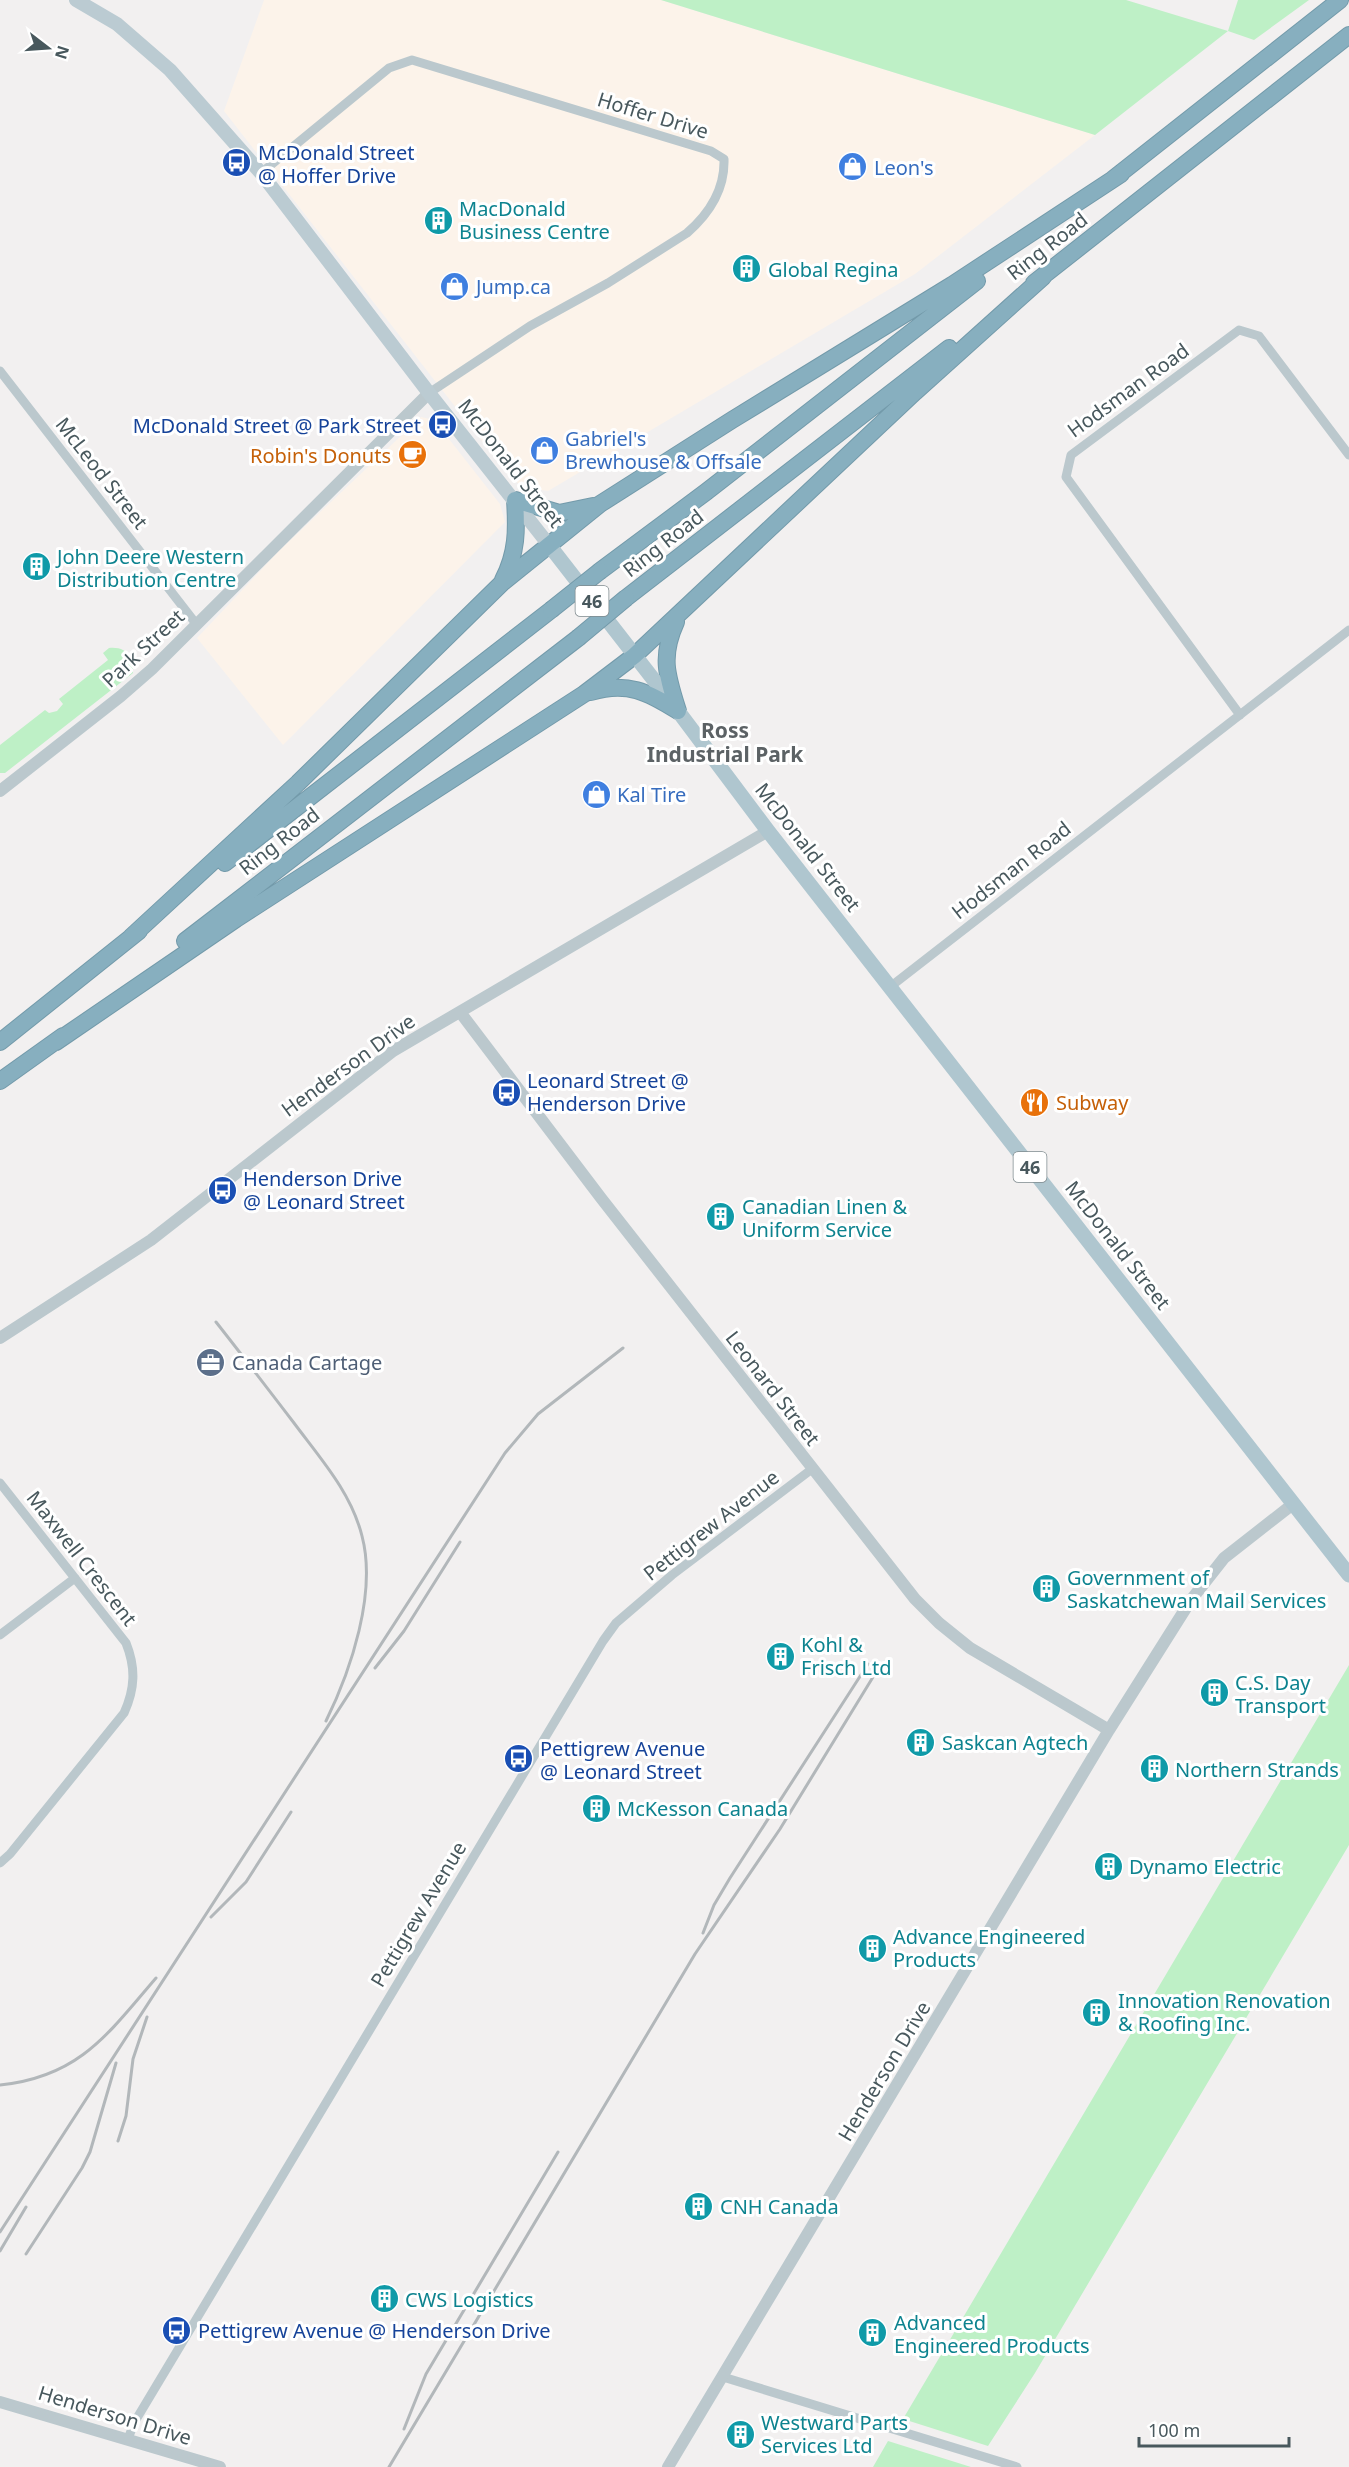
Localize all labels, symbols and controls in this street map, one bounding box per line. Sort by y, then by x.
north arrow [18,18,78,78]
text: N [50,43,75,62]
street label: Hoffer Drive [594,85,712,145]
place label: McDonald Street @ Hoffer Drive [258,139,415,189]
bus stop icon: McDonald Street @ Hoffer Drive [221,147,253,179]
shop icon: Leon's [837,151,869,183]
place label: Leon's [874,154,934,181]
place label: MacDonald Business Centre [459,195,610,245]
building icon: MacDonald Business Centre [422,204,454,236]
street label: Ring Road [1001,206,1093,286]
building icon: Global Regina [731,253,763,285]
place label: Global Regina [768,256,898,283]
shop icon: Jump.ca [439,270,471,302]
place label: Jump.ca [474,273,551,300]
street label: Hodsman Road [1062,337,1194,443]
street label: McDonald Street [452,393,570,533]
bus stop icon: McDonald Street @ Park Street [426,409,458,441]
street label: McLeod Street [50,412,154,534]
place label: McDonald Street @ Park Street [133,412,421,439]
place label: Gabriel's Brewhouse & Offsale [565,425,762,475]
shop icon: Gabriel's Brewhouse & Offsale [528,434,560,466]
cafe icon: Robin's Donuts [396,439,428,471]
place label: Robin's Donuts [250,442,391,469]
street label: Ring Road [617,503,709,583]
place label: John Deere Western Distribution Centre [55,543,244,593]
building icon: John Deere Western Distribution Centre [20,551,52,583]
road number: 46 [576,586,608,616]
street label: Park Street [96,603,190,693]
district label: Ross Industrial Park [647,716,804,768]
street label: McDonald Street [749,777,867,917]
shop icon: Kal Tire [580,778,612,810]
place label: Kal Tire [617,781,686,808]
street label: Ring Road [233,801,325,881]
street label: Hodsman Road [946,815,1076,925]
street label: Henderson Drive [276,1007,420,1123]
place label: Leonard Street @ Henderson Drive [527,1067,689,1117]
bus stop icon: Leonard Street @ Henderson Drive [490,1076,522,1108]
restaurant icon: Subway [1019,1086,1051,1118]
place label: Subway [1056,1089,1129,1116]
road number: 46 [1014,1152,1046,1182]
place label: Henderson Drive @ Leonard Street [243,1165,405,1215]
bus stop icon: Henderson Drive @ Leonard Street [206,1174,238,1206]
street label: McDonald Street [1059,1175,1177,1315]
place label: Canadian Linen & Uniform Service [742,1193,908,1243]
building icon: Canadian Linen & Uniform Service [705,1201,737,1233]
street label: Leonard Street [720,1325,826,1451]
office icon: Canada Cartage [195,1346,227,1378]
place label: Canada Cartage [232,1349,382,1376]
street label: Pettigrew Avenue [638,1464,784,1586]
street label: Maxwell Crescent [21,1485,143,1631]
place label: Government of Saskatchewan Mail Services [1067,1564,1326,1614]
building icon: Government of Saskatchewan Mail Services [1030,1573,1062,1605]
place label: Kohl & Frisch Ltd [801,1631,892,1681]
building icon: Kohl & Frisch Ltd [764,1640,796,1672]
place label: C.S. Day Transport [1235,1669,1326,1719]
building icon: C.S. Day Transport [1198,1677,1230,1709]
building icon: Saskcan Agtech [905,1726,937,1758]
place label: Saskcan Agtech [942,1729,1088,1756]
place label: Pettigrew Avenue @ Leonard Street [540,1735,705,1785]
bus stop icon: Pettigrew Avenue @ Leonard Street [503,1743,535,1775]
building icon: Northern Strands [1138,1753,1170,1785]
place label: Northern Strands [1175,1756,1339,1783]
building icon: McKesson Canada [580,1792,612,1824]
place label: McKesson Canada [617,1795,788,1822]
street label: Pettigrew Avenue [364,1836,472,1992]
building icon: Dynamo Electric [1092,1850,1124,1882]
place label: Dynamo Electric [1129,1853,1281,1880]
place label: Advance Engineered Products [893,1923,1085,1973]
building icon: Advance Engineered Products [856,1932,888,1964]
place label: Innovation Renovation & Roofing Inc. [1118,1987,1331,2037]
street label: Henderson Drive [831,1996,937,2146]
building icon: Innovation Renovation & Roofing Inc. [1081,1996,1113,2028]
building icon: CNH Canada [683,2190,715,2222]
place label: CNH Canada [720,2193,839,2220]
building icon: CWS Logistics [368,2283,400,2315]
place label: CWS Logistics [405,2286,534,2313]
place label: Advanced Engineered Products [894,2309,1090,2359]
bus stop icon: Pettigrew Avenue @ Henderson Drive [161,2314,193,2346]
place label: Pettigrew Avenue @ Henderson Drive [198,2317,551,2344]
building icon: Advanced Engineered Products [857,2317,889,2349]
street label: Henderson Drive [35,2379,195,2451]
place label: Westward Parts Services Ltd [761,2409,908,2459]
scale bar [1139,2410,1289,2448]
building icon: Westward Parts Services Ltd [724,2418,756,2450]
text: 100 m [1148,2418,1200,2442]

